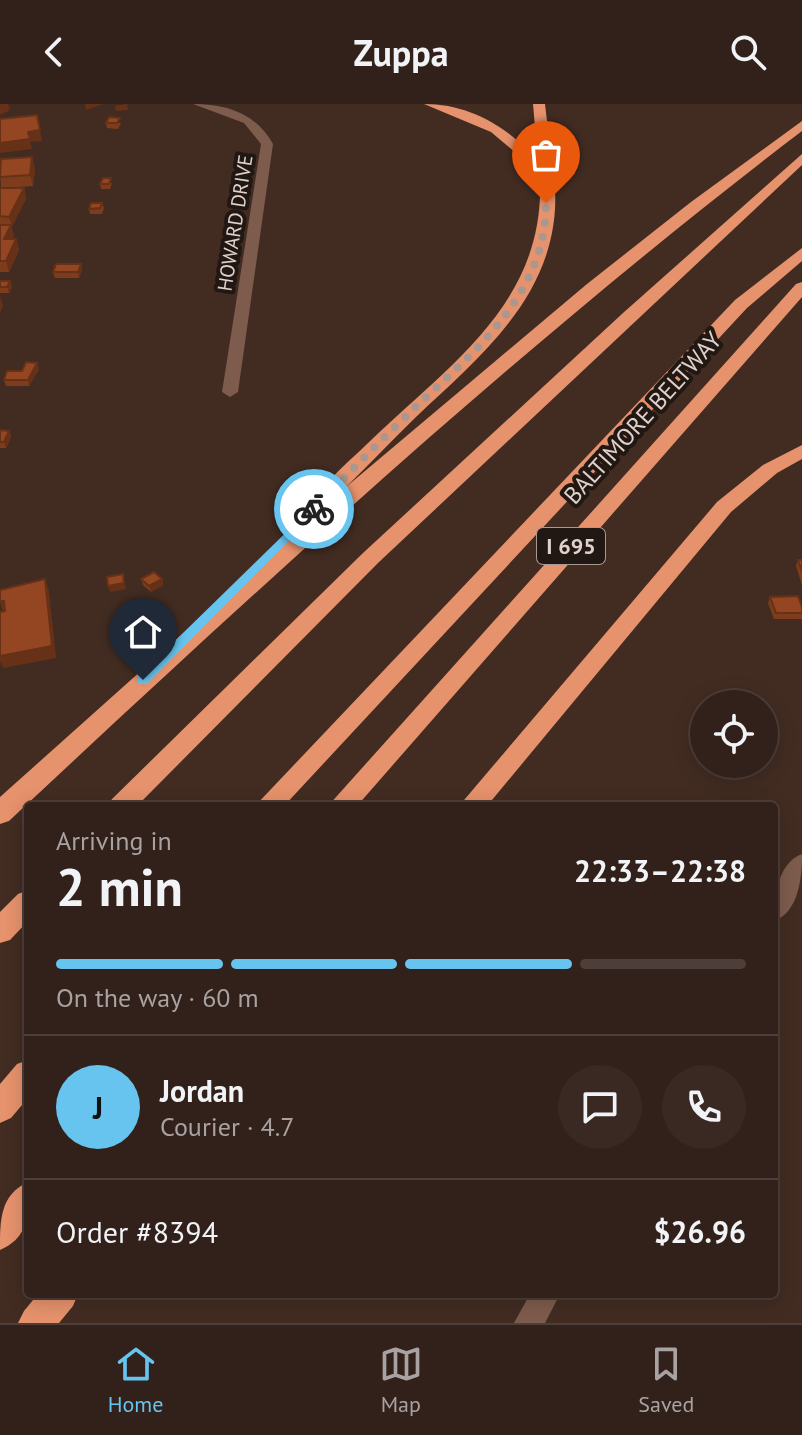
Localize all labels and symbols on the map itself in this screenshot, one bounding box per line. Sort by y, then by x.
pin [512,121,580,203]
street label: HOWARD DRIVE [211,153,259,293]
street label: BALTIMORE BELTWAY [557,325,729,510]
courier [274,469,354,549]
road number: I 695 [537,528,605,564]
pin [109,598,177,680]

